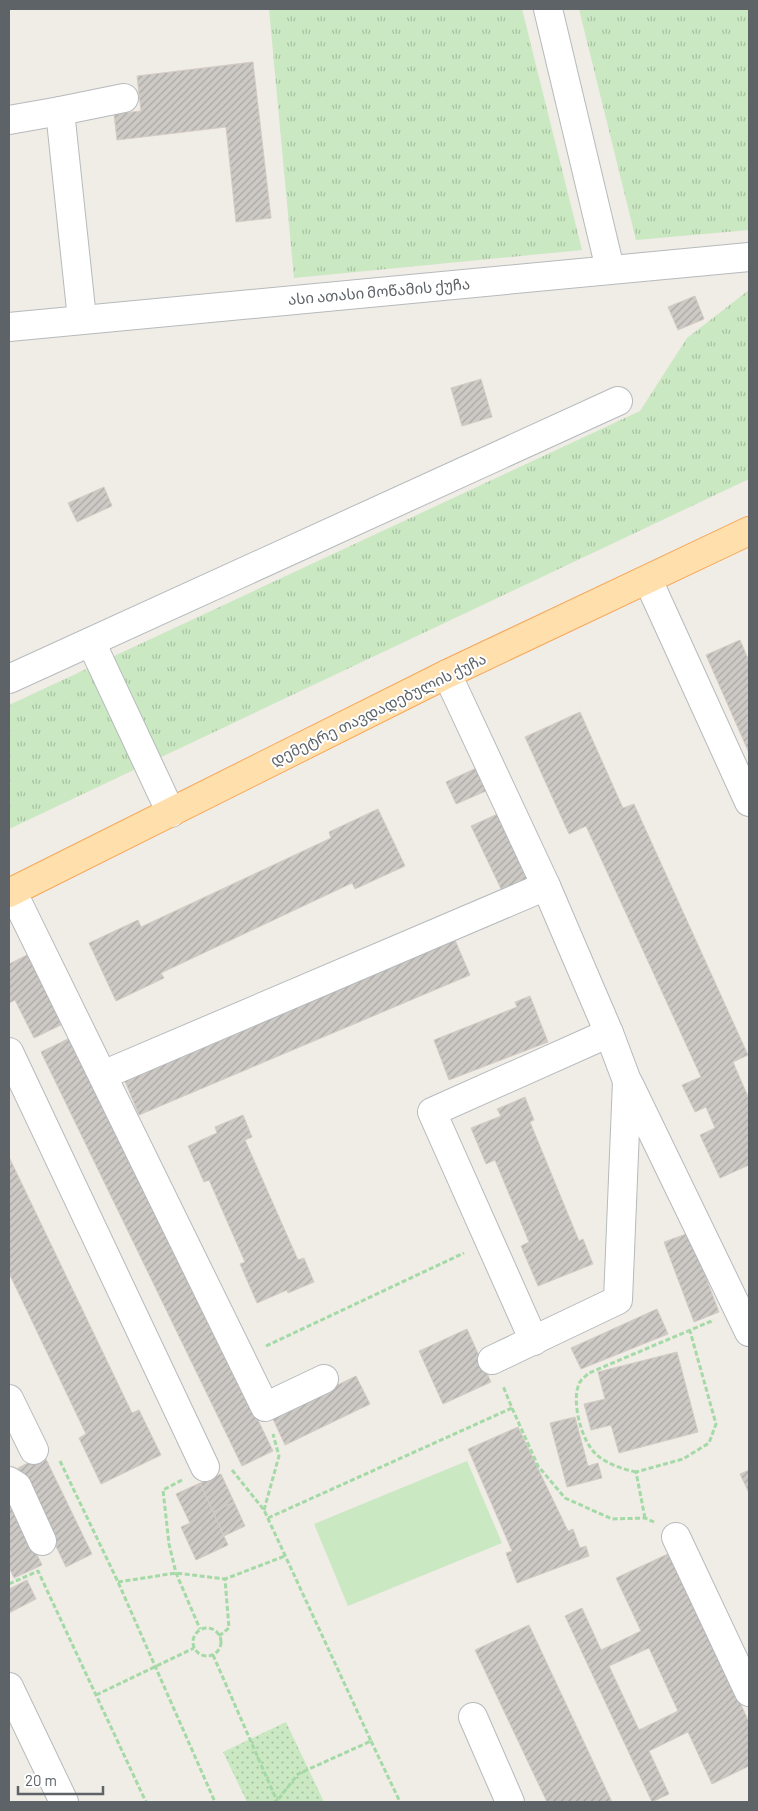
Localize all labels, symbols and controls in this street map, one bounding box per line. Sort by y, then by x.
street label: ასი ათასი მოწამის ქუჩა [287,274,471,309]
street label: დემეტრე თავდადებულის ქუჩა [267,649,489,770]
scale bar [18,1764,102,1796]
text: 20 m [25,1771,57,1789]

